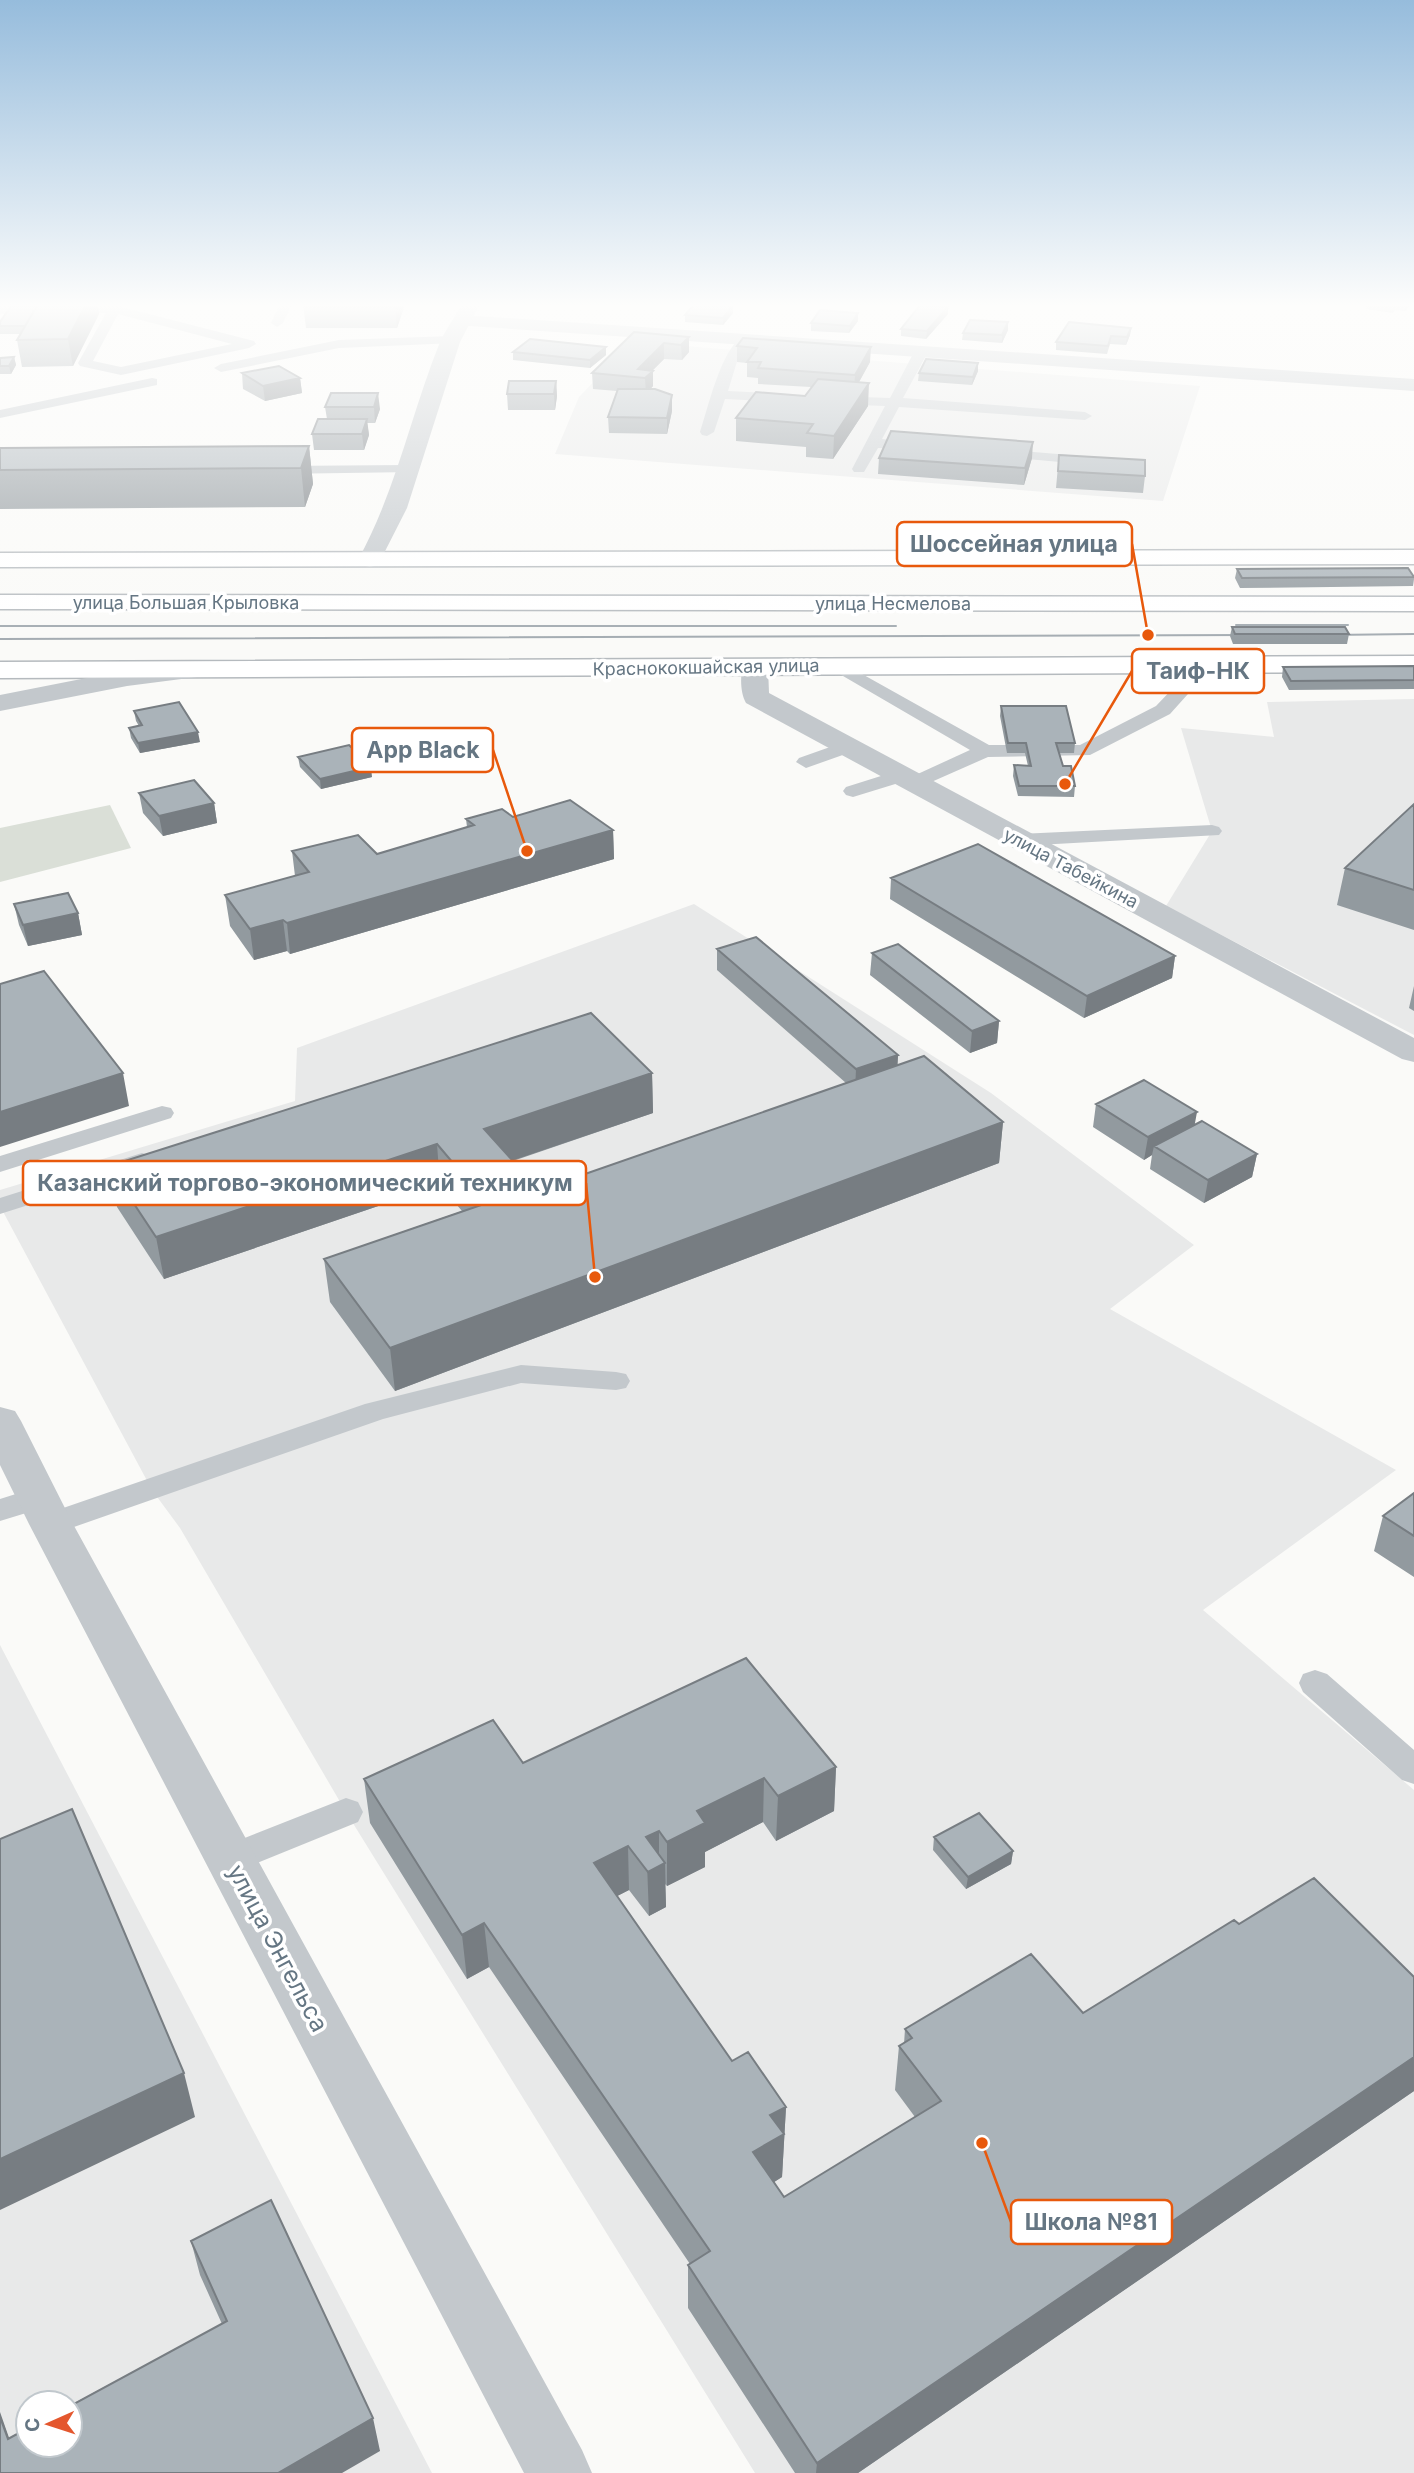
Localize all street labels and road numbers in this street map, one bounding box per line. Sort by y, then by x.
street label: улица Большая Крыловка [73,592,299,613]
street label: улица Несмелова [815,593,971,614]
street label: Краснококшайская улица [592,655,820,679]
street label: улица Табейкина [1000,824,1142,912]
street label: улица Энгельса [222,1859,334,2037]

